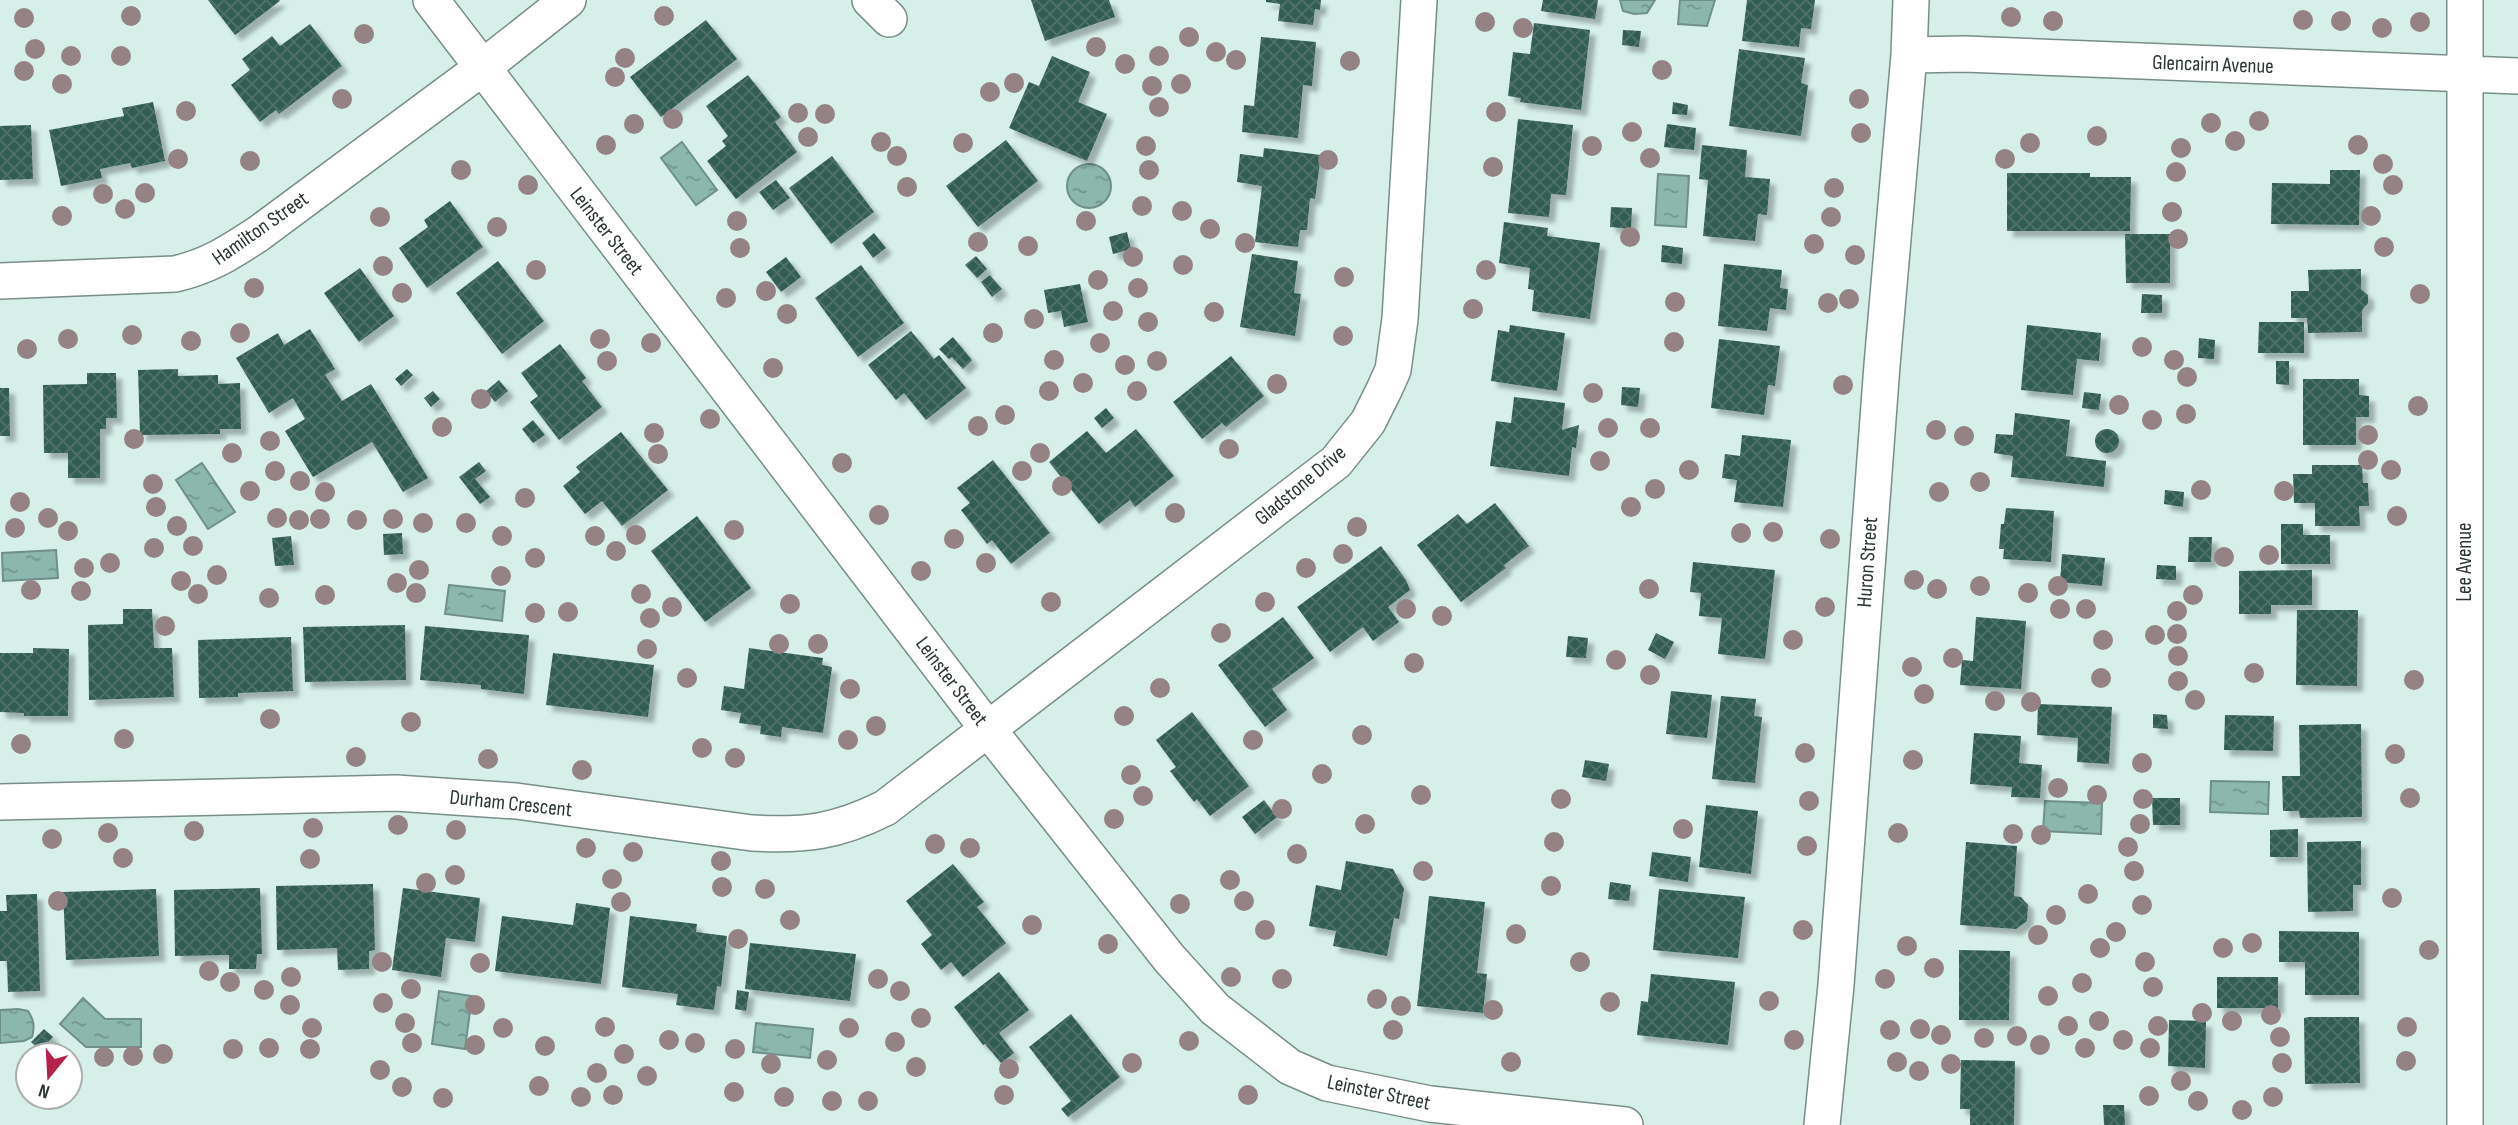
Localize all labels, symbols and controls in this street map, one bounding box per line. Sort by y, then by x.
street label: Glencairn Avenue [2152,50,2274,79]
street label: Leinster Street [565,182,649,280]
street label: Hamilton Street [207,186,313,271]
street label: Gladstone Drive [1250,440,1351,531]
street label: Huron Street [1852,516,1883,608]
street label: Lee Avenue [2452,522,2477,602]
street label: Leinster Street [910,632,993,731]
street label: Durham Crescent [448,785,573,822]
north arrow [14,1041,84,1111]
street label: Leinster Street [1325,1069,1433,1116]
text: N [36,1078,53,1103]

